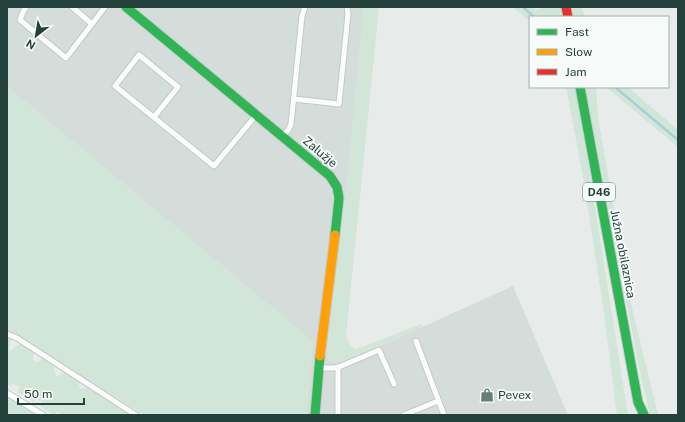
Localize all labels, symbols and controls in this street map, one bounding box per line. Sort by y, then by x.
north arrow [16,16,56,56]
legend [529,16,669,88]
text: Fast [565,25,590,39]
text: N [24,37,38,52]
text: Slow [565,45,593,59]
text: Jam [565,65,587,79]
street label: Zalužje [300,134,340,170]
road number: D46 [583,183,615,201]
street label: Južna obilaznica [608,209,638,299]
scale bar [18,380,84,406]
text: 50 m [24,387,52,401]
shop icon: Pevex [479,387,495,403]
place label: Pevex [498,388,532,402]

